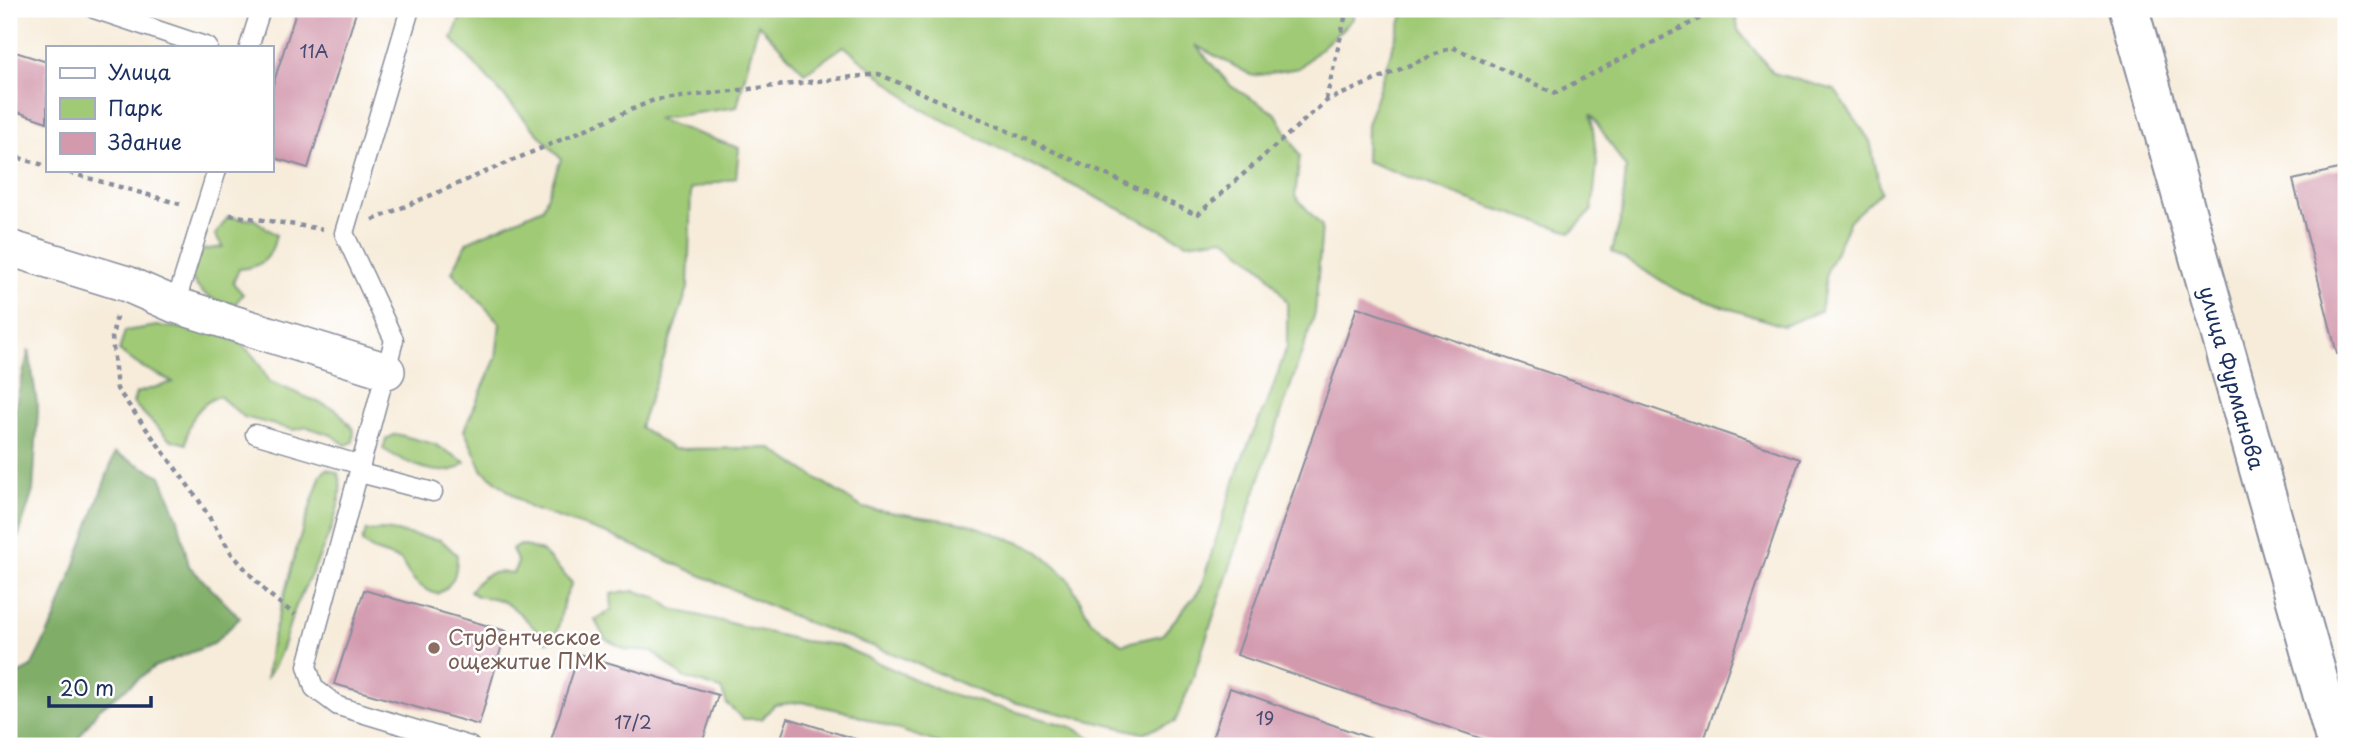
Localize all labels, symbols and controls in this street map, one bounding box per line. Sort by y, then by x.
house number: 11А [300,37,329,64]
legend [46,46,273,172]
text: Улица [108,55,171,87]
text: Парк [108,91,163,123]
text: Здание [108,125,182,157]
street label: улица Фурманова [2192,282,2274,473]
place label: Студентческое ощежитие ПМК [448,620,607,676]
marker: Студентческое ощежитие ПМК [426,640,442,656]
scale bar [49,664,150,708]
text: 20 m [60,671,114,703]
house number: 19 [1256,704,1274,731]
house number: 17/2 [614,708,652,735]

